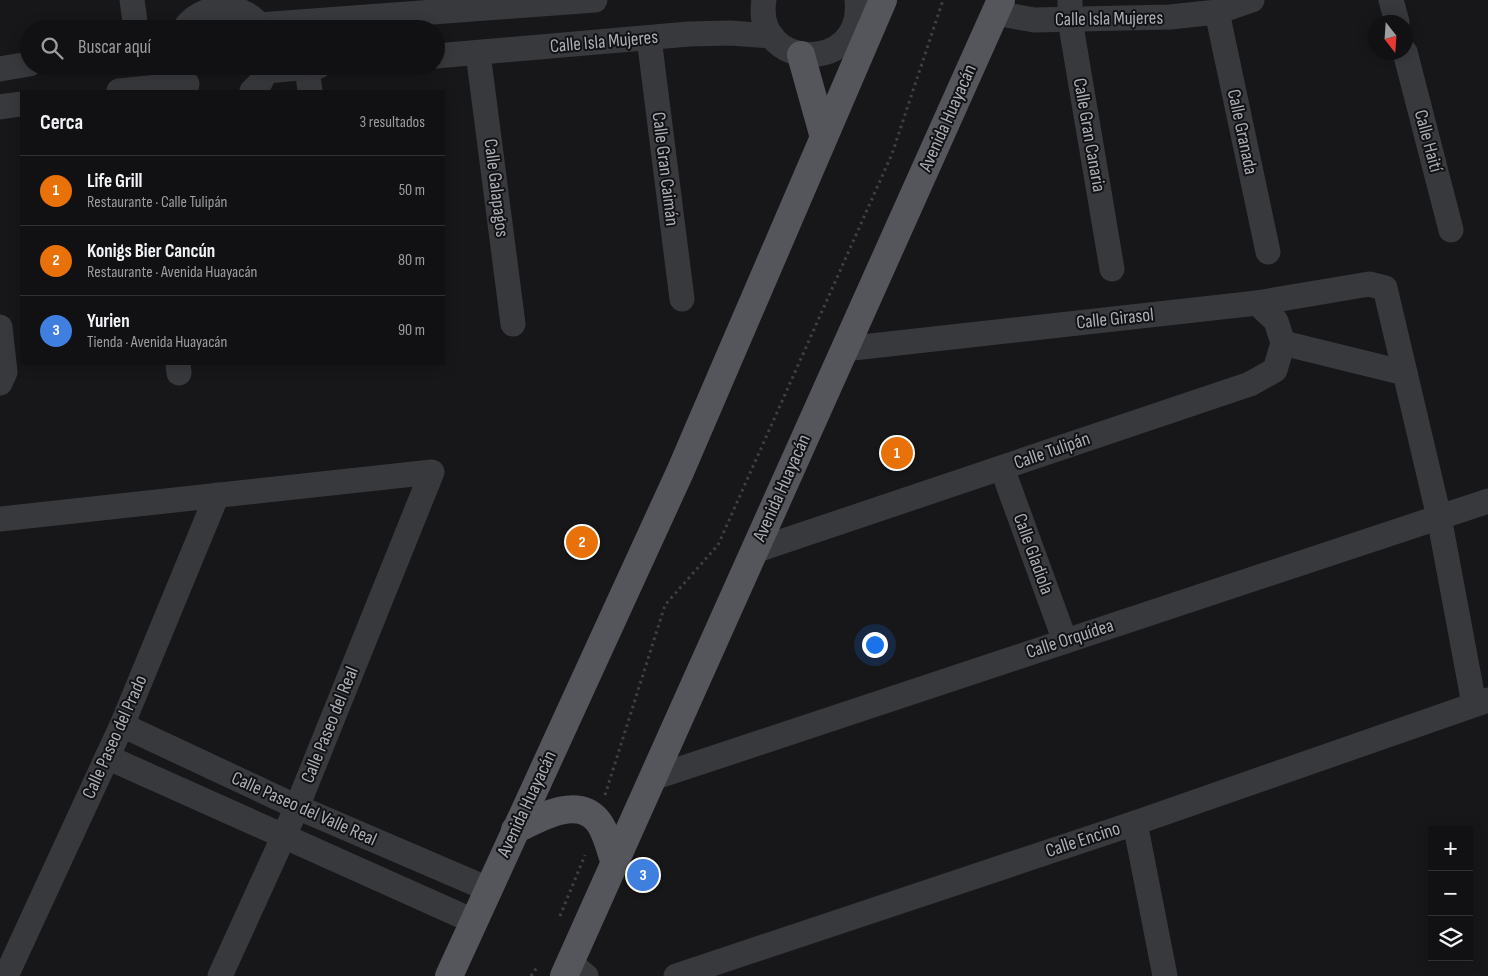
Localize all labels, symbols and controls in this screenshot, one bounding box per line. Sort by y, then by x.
street label: Calle Isla Mujeres [1055,7,1164,31]
north arrow [1368,15,1413,60]
search box [20,20,445,75]
street label: Calle Isla Mujeres [549,26,659,58]
icon: search [38,34,66,62]
text: Buscar aquí [78,36,151,59]
street label: Avenida Huayacán [914,61,982,176]
street label: Calle Gran Canaria [1068,76,1110,194]
street label: Calle Granada [1222,87,1262,177]
street label: Calle Haití [1409,107,1447,175]
text: Cerca [40,110,83,135]
street label: Calle Gran Caimán [647,111,683,227]
text: 3 resultados [360,113,425,132]
street label: Calle Galapagos [479,138,513,239]
text: Life Grill [87,170,142,193]
text: 1 [53,181,59,200]
text: 50 m [399,181,425,200]
text: Restaurante · Calle Tulipán [87,193,227,212]
text: Konigs Bier Cancún [87,240,215,263]
text: 2 [52,251,60,270]
text: 80 m [398,251,425,270]
text: Restaurante · Avenida Huayacán [87,263,257,282]
street label: Calle Girasol [1075,304,1155,334]
text: Yurien [87,310,130,333]
text: 3 [52,321,60,340]
text: 90 m [398,321,425,340]
text: Tienda · Avenida Huayacán [87,333,227,352]
street label: Calle Tulipán [1011,427,1093,475]
street label: Avenida Huayacán [748,431,816,546]
pin: 1 [881,434,913,472]
street label: Calle Gladiola [1008,510,1058,598]
pin: 2 [566,523,598,561]
street label: Calle Orquídea [1023,614,1117,664]
your location [862,632,888,658]
street label: Calle Paseo del Real [296,663,364,787]
street label: Calle Paseo del Prado [77,672,153,802]
street label: Avenida Huayacán [492,747,562,862]
street label: Calle Paseo del Valle Real [228,767,380,851]
street label: Calle Encino [1043,817,1123,863]
map controls [1428,826,1473,961]
button: + [1428,826,1473,871]
pin: 3 [627,856,659,894]
button: − [1428,871,1473,916]
button: layers [1428,916,1473,961]

